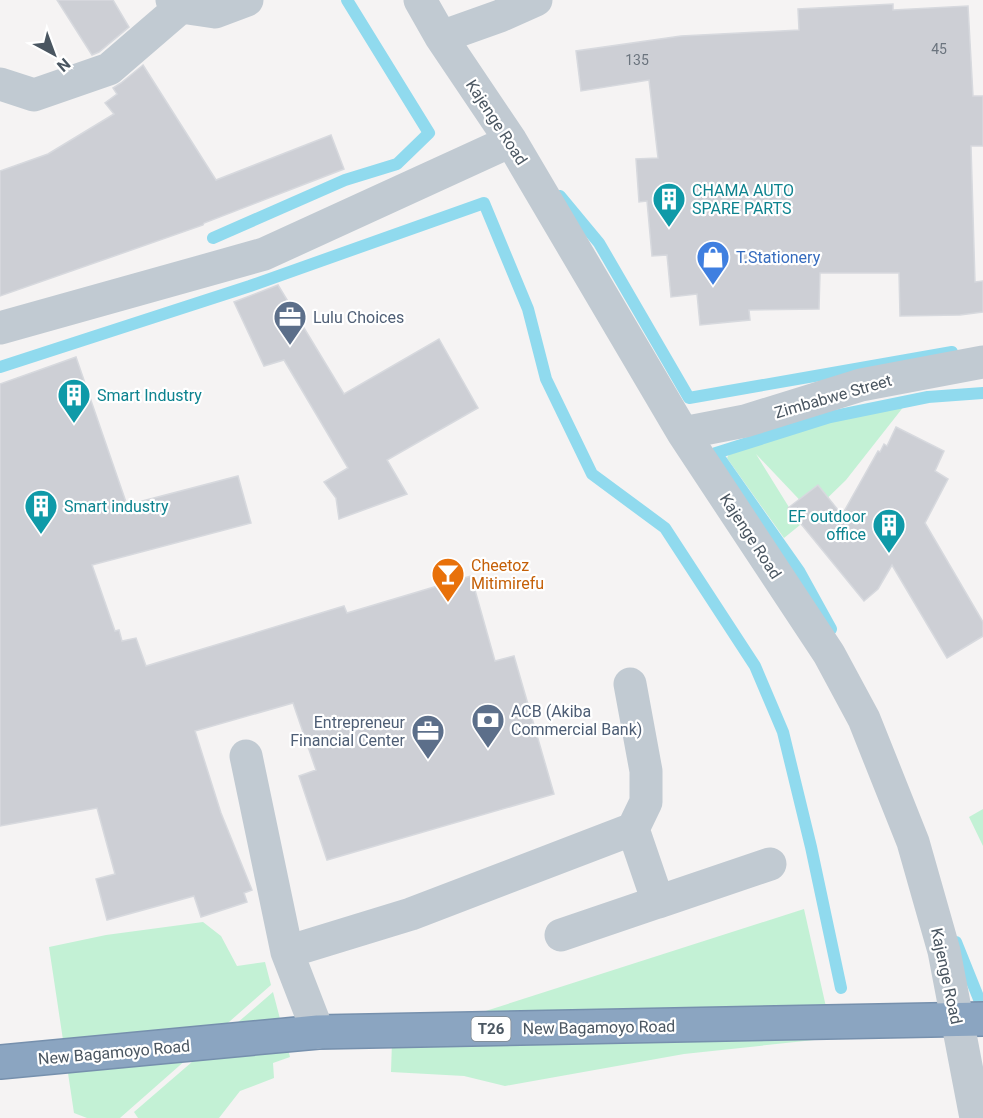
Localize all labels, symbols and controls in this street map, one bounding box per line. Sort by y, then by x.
north arrow [24,24,84,84]
house number: 45 [931,41,947,57]
house number: 135 [625,52,649,68]
text: N [53,54,74,76]
street label: Kajenge Road [462,76,531,169]
building icon: CHAMA AUTO SPARE PARTS [651,181,687,228]
place label: CHAMA AUTO SPARE PARTS [692,181,794,218]
shop icon: T.Stationery [695,239,731,286]
place label: T.Stationery [736,248,821,267]
office icon: Lulu Choices [272,299,308,346]
place label: Lulu Choices [313,308,404,327]
street label: Zimbabwe Street [772,371,894,422]
building icon: Smart Industry [56,377,92,424]
place label: Smart Industry [97,386,202,405]
building icon: Smart industry [23,488,59,535]
street label: Kajenge Road [716,490,785,583]
place label: Smart industry [64,497,169,516]
place label: EF outdoor office [788,507,867,544]
building icon: EF outdoor office [871,507,907,554]
bar icon: Cheetoz Mitimirefu [430,556,466,603]
place label: Cheetoz Mitimirefu [471,556,544,593]
bank icon: ACB (Akiba Commercial Bank) [470,702,506,749]
place label: ACB (Akiba Commercial Bank) [511,702,642,739]
place label: Entrepreneur Financial Center [290,713,406,750]
office icon: Entrepreneur Financial Center [410,713,446,760]
street label: Kajenge Road [927,926,966,1026]
road number: T26 [472,1017,510,1041]
street label: New Bagamoyo Road [523,1017,675,1038]
street label: New Bagamoyo Road [37,1036,191,1069]

